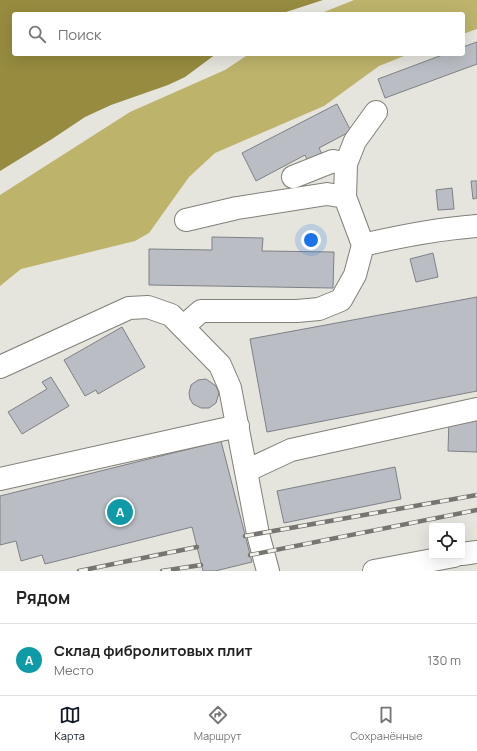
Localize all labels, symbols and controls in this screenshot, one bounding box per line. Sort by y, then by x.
search box [12,12,465,56]
icon: search [26,23,48,45]
text: Поиск [58,24,102,45]
your location [301,230,321,250]
pin: A [107,497,133,527]
map controls [429,523,465,559]
button: locate [429,523,465,559]
text: Рядом [16,586,70,609]
text: Склад фибролитовых плит [54,640,252,661]
text: A [25,651,33,669]
text: 130 m [427,651,461,669]
text: Место [54,661,94,679]
tab: Карта [54,704,85,743]
tab: Маршрут [194,704,242,743]
tab: Сохранённые [350,704,423,743]

